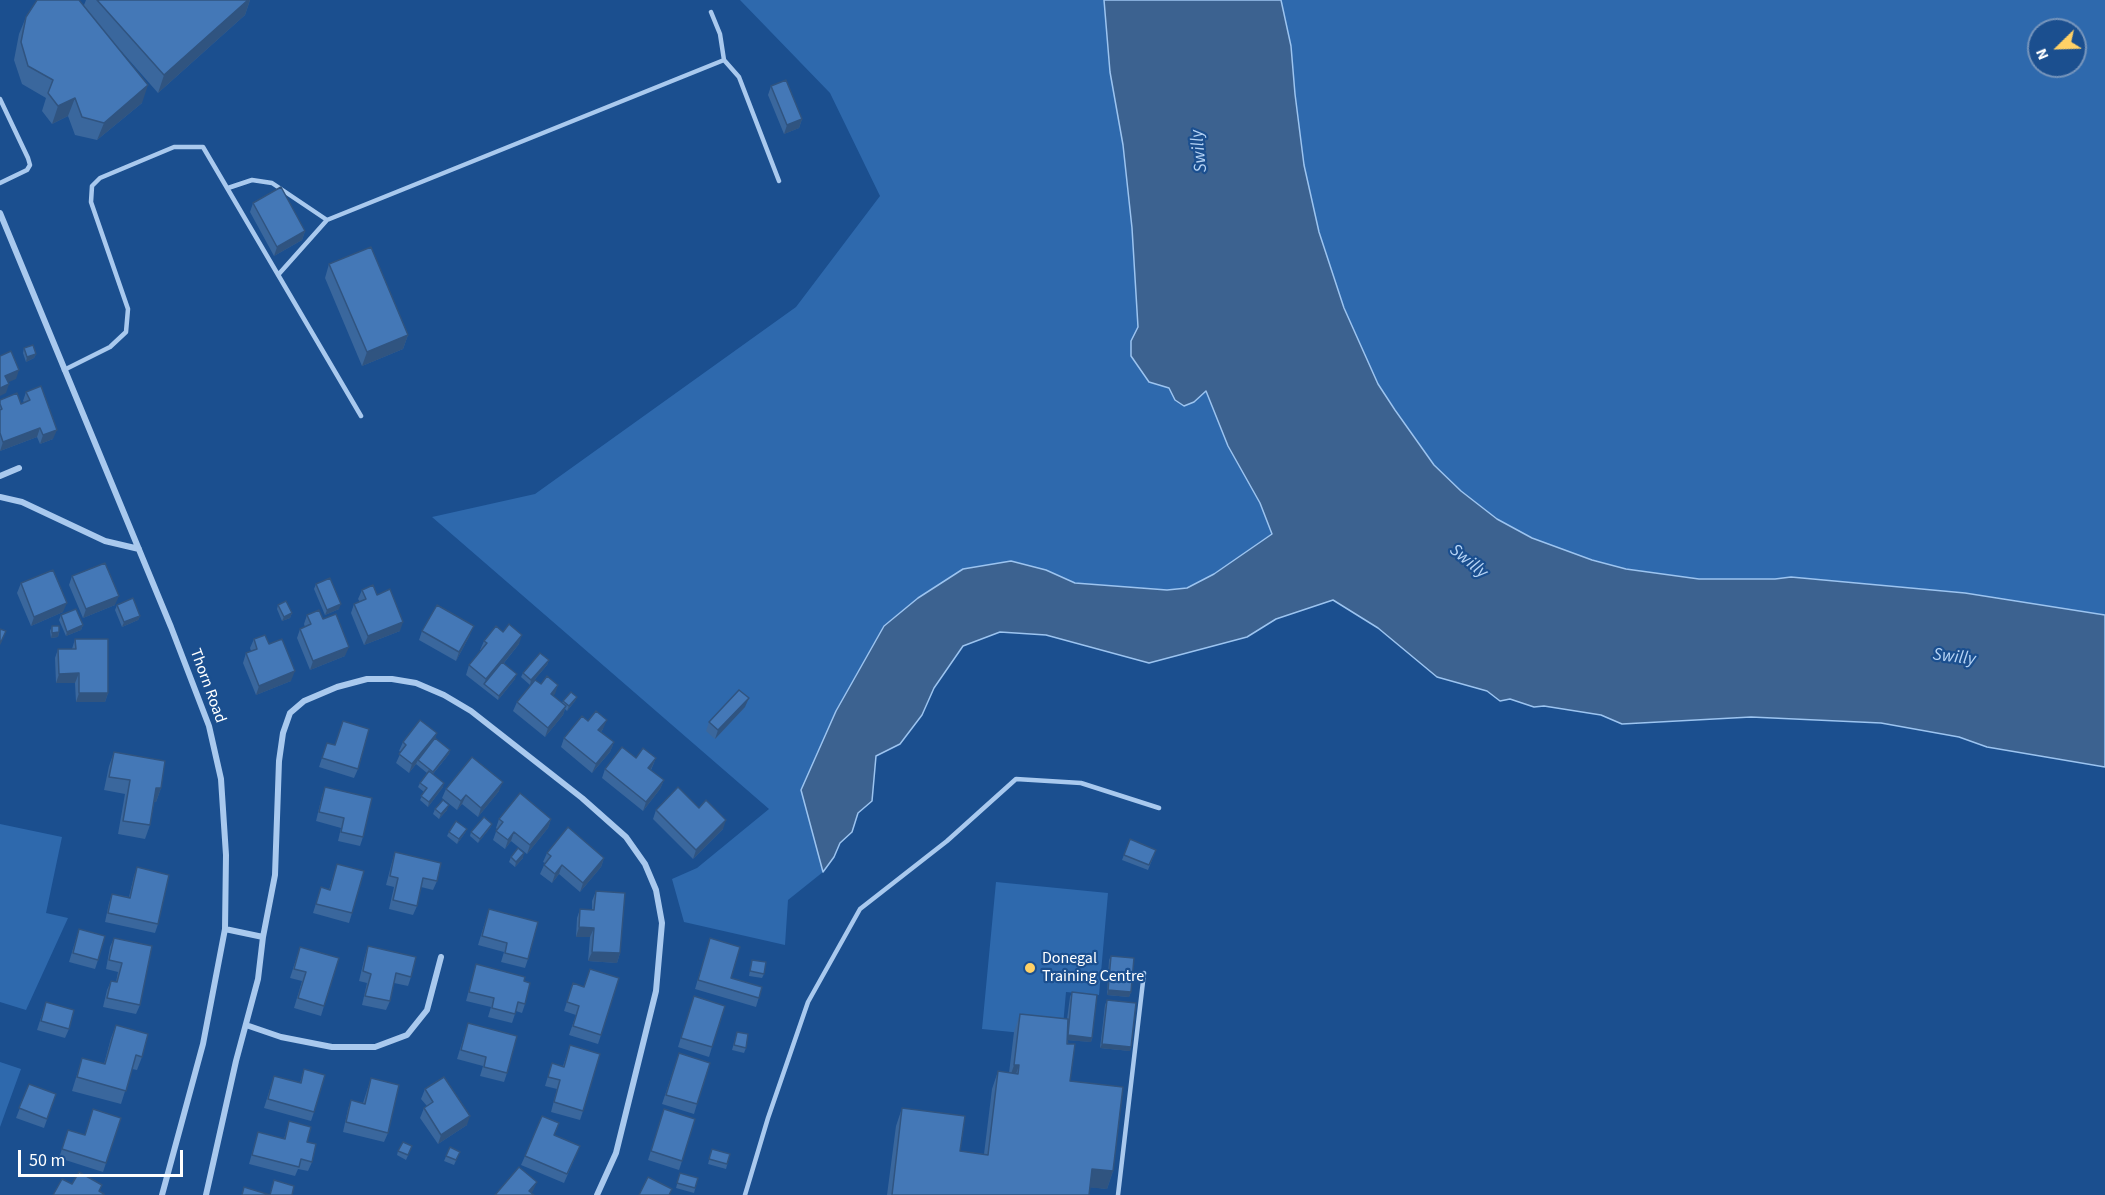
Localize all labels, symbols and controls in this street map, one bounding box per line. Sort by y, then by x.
north arrow [2027,18,2087,78]
text: N [2030,45,2054,63]
water label: Swilly [1187,128,1213,174]
water label: Swilly [1444,540,1492,584]
water label: Swilly [1931,645,1977,671]
street label: Thorn Road [185,646,229,726]
place label: Donegal Training Centre [1042,949,1144,987]
marker: Donegal Training Centre [1023,961,1037,975]
scale bar [21,1138,186,1176]
text: 50 m [29,1148,65,1173]

